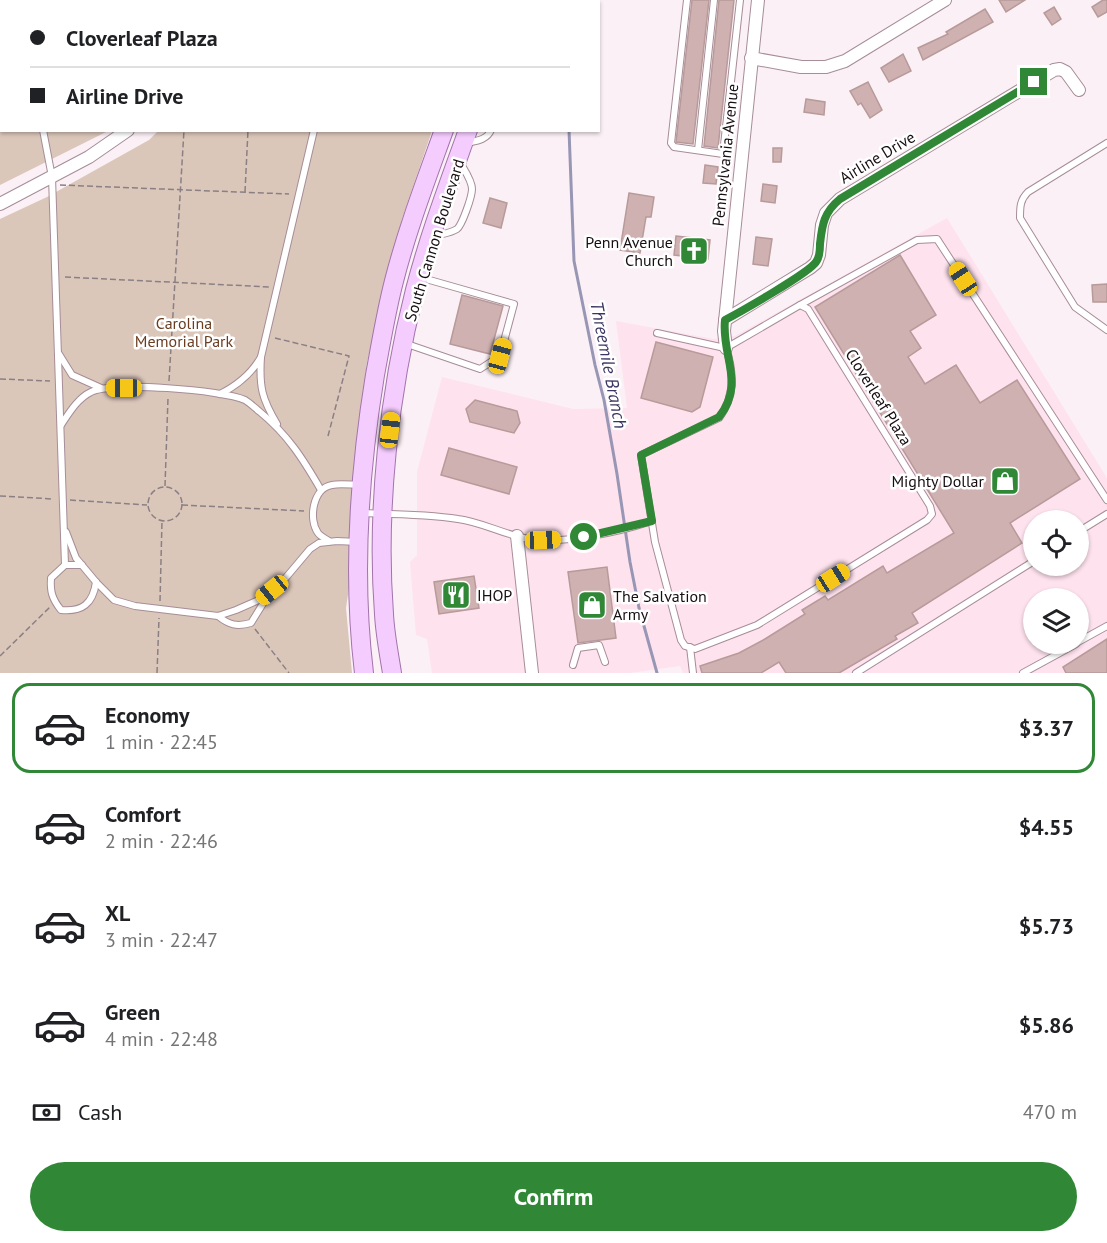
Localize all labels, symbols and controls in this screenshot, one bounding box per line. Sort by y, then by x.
text: Cloverleaf Plaza [66,24,218,52]
route end [1020,68,1047,95]
text: Airline Drive [66,82,183,110]
street label: Pennsylvania Avenue [708,83,742,227]
street label: Airline Drive [835,127,919,187]
street label: South Cannon Boulevard [400,156,468,324]
place label: Penn Avenue Church [585,232,673,270]
church icon: Penn Avenue Church [678,235,710,267]
car [946,259,980,299]
water label: Threemile Branch [585,299,633,431]
park label: Carolina Memorial Park [135,313,234,351]
car [487,336,513,376]
street label: Cloverleaf Plaza [841,345,917,449]
car [106,379,142,397]
car [379,411,401,449]
shop icon: Mighty Dollar [989,465,1021,497]
place label: Mighty Dollar [891,471,985,491]
map controls [1023,510,1089,654]
button: locate [1023,510,1089,576]
route start [570,523,597,550]
car [525,530,561,550]
car [813,561,853,595]
car [252,572,292,608]
restaurant icon: IHOP [440,579,472,611]
place label: IHOP [477,585,512,605]
place label: The Salvation Army [613,586,707,624]
button: layers [1023,588,1089,654]
shop icon: The Salvation Army [576,589,608,621]
icon: car [33,701,87,755]
text: Economy [105,701,189,729]
text: $3.37 [1019,714,1074,742]
text: 1 min · 22:45 [105,729,218,755]
icon: car [33,800,87,854]
text: Comfort [105,800,181,828]
text: $4.55 [1019,813,1074,841]
text: 2 min · 22:46 [105,828,218,854]
icon: car [33,899,87,953]
text: XL [105,899,130,927]
text: $5.73 [1019,912,1074,940]
text: 3 min · 22:47 [105,927,218,953]
icon: car [33,998,87,1052]
text: Green [105,998,160,1026]
text: $5.86 [1019,1011,1074,1039]
text: 4 min · 22:48 [105,1026,218,1052]
icon: cash [30,1096,63,1129]
text: Cash [78,1098,122,1126]
text: 470 m [1023,1099,1077,1125]
button: Confirm [30,1162,1077,1231]

